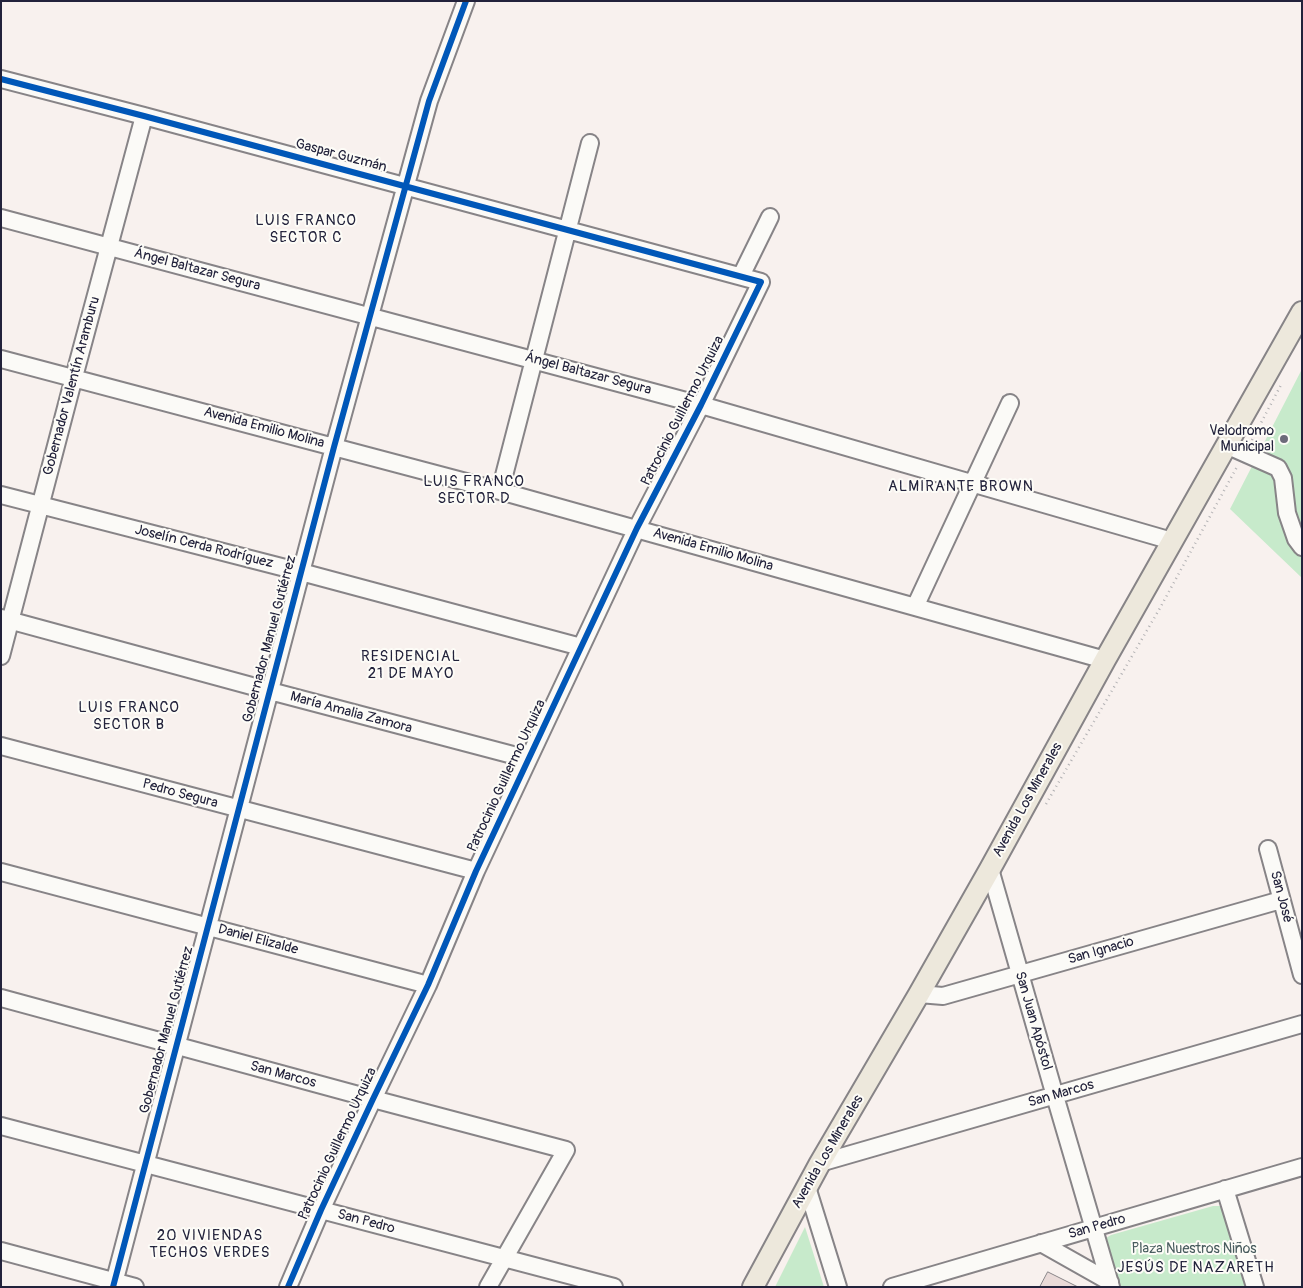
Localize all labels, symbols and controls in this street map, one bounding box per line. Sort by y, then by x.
street label: Gaspar Guzmán [294,136,388,176]
district label: LUIS FRANCO SECTOR C [254,212,358,247]
street label: Ángel Baltazar Segura [132,245,262,295]
street label: Gobernador Valentín Aramburu [40,295,104,477]
street label: Patrocinio Guillermo Urquiza [638,333,728,489]
street label: Ángel Baltazar Segura [523,349,653,399]
street label: Avenida Emilio Molina [202,404,326,452]
place label: Velodromo Municipal [1209,423,1274,456]
marker: Velodromo Municipal [1278,433,1290,445]
district label: LUIS FRANCO SECTOR D [422,473,526,508]
district label: ALMIRANTE BROWN [886,478,1036,496]
street label: Joselín Cerda Rodríguez [133,522,275,572]
street label: Avenida Emilio Molina [651,525,775,575]
street label: Gobernador Manuel Gutiérrez [240,554,300,724]
district label: RESIDENCIAL 21 DE MAYO [360,648,462,683]
street label: María Amalia Zamora [288,689,414,737]
street label: Patrocinio Guillermo Urquiza [464,697,550,855]
district label: LUIS FRANCO SECTOR B [77,699,181,734]
street label: Avenida Los Minerales [990,740,1066,860]
street label: Pedro Segura [140,776,220,812]
street label: San José [1266,869,1296,925]
street label: Daniel Elizalde [216,921,300,959]
street label: San Ignacio [1066,934,1136,968]
street label: Gobernador Manuel Gutiérrez [137,945,197,1115]
street label: San Juan Apóstol [1011,970,1055,1072]
street label: San Marcos [248,1058,318,1092]
street label: Patrocinio Guillermo Urquiza [295,1065,381,1223]
street label: San Marcos [1026,1077,1096,1111]
street label: Avenida Los Minerales [789,1092,867,1212]
street label: San Pedro [335,1206,397,1238]
street label: San Pedro [1066,1211,1128,1243]
district label: 20 VIVIENDAS TECHOS VERDES [148,1227,272,1262]
park label: Plaza Nuestros Niños [1131,1241,1257,1257]
district label: JESÚS DE NAZARETH [1115,1259,1277,1277]

